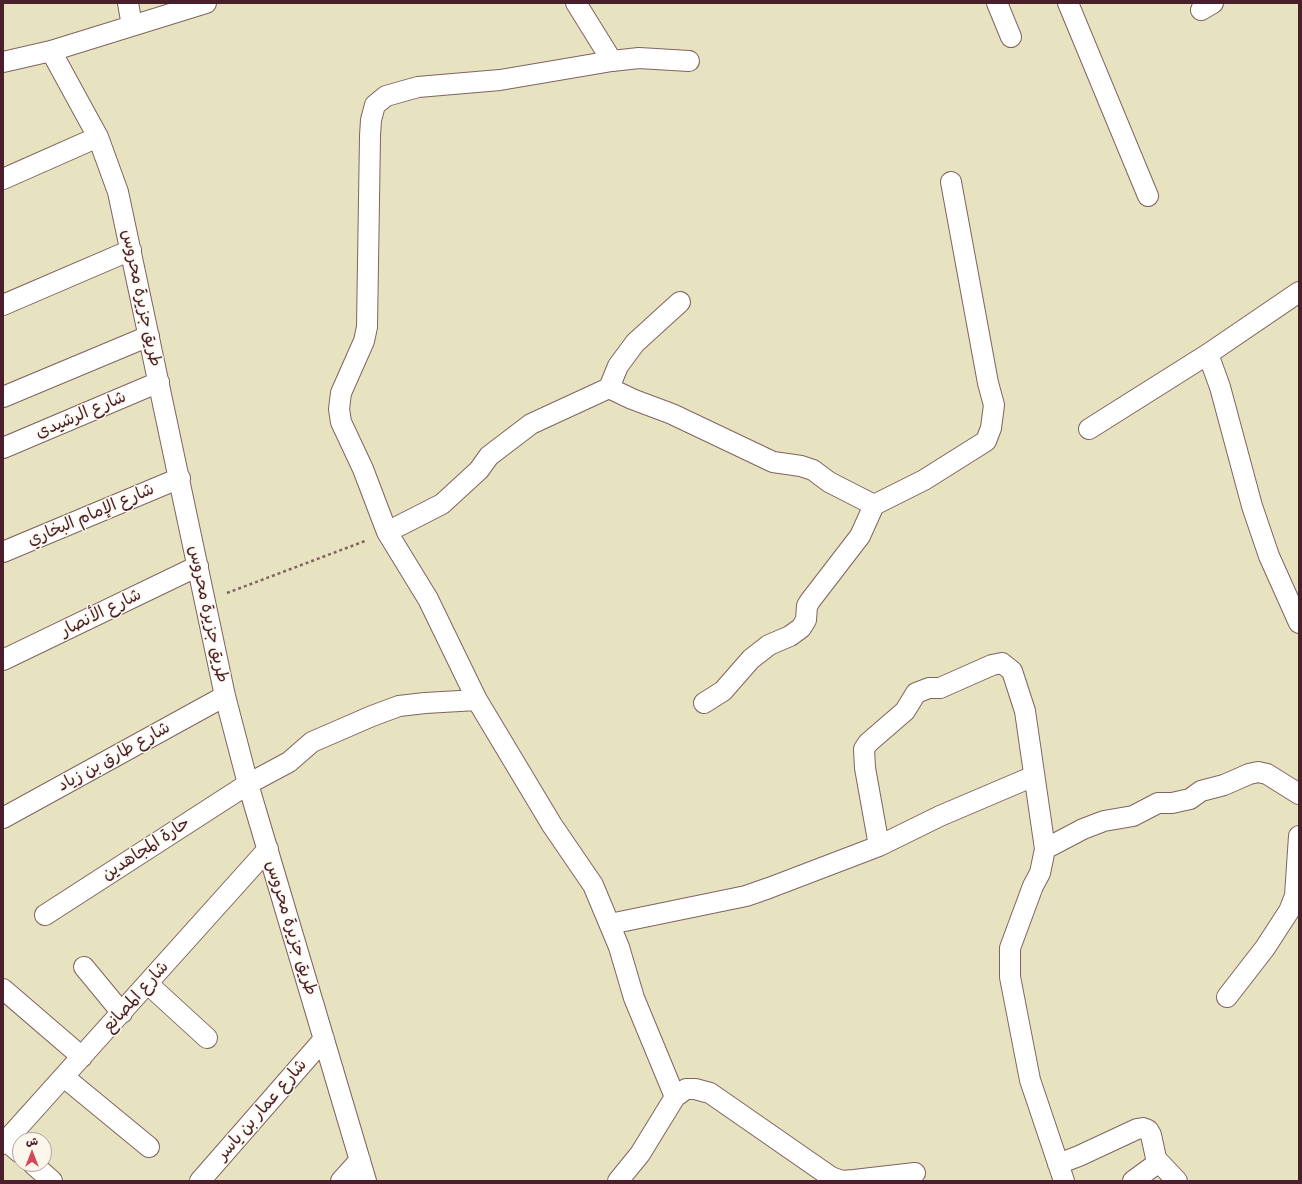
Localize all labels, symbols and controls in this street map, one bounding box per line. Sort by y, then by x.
street label: طريق جزيرة محروس [117,228,165,368]
street label: شارع الرشيدى [33,387,129,443]
street label: شارع الإمام البخاري [25,479,157,551]
street label: طريق جزيرة محروس [184,544,232,684]
street label: شارع الأنصار [57,585,145,641]
street label: شارع طارق بن زياد [54,718,174,796]
street label: حارة المجاهدين [98,813,194,885]
street label: طريق جزيرة محروس [261,858,321,998]
street label: شارع المصانع [99,957,173,1037]
street label: شارع عمار بن ياسر [212,1055,312,1165]
north arrow [12,1132,52,1172]
text: ش [26,1134,38,1148]

